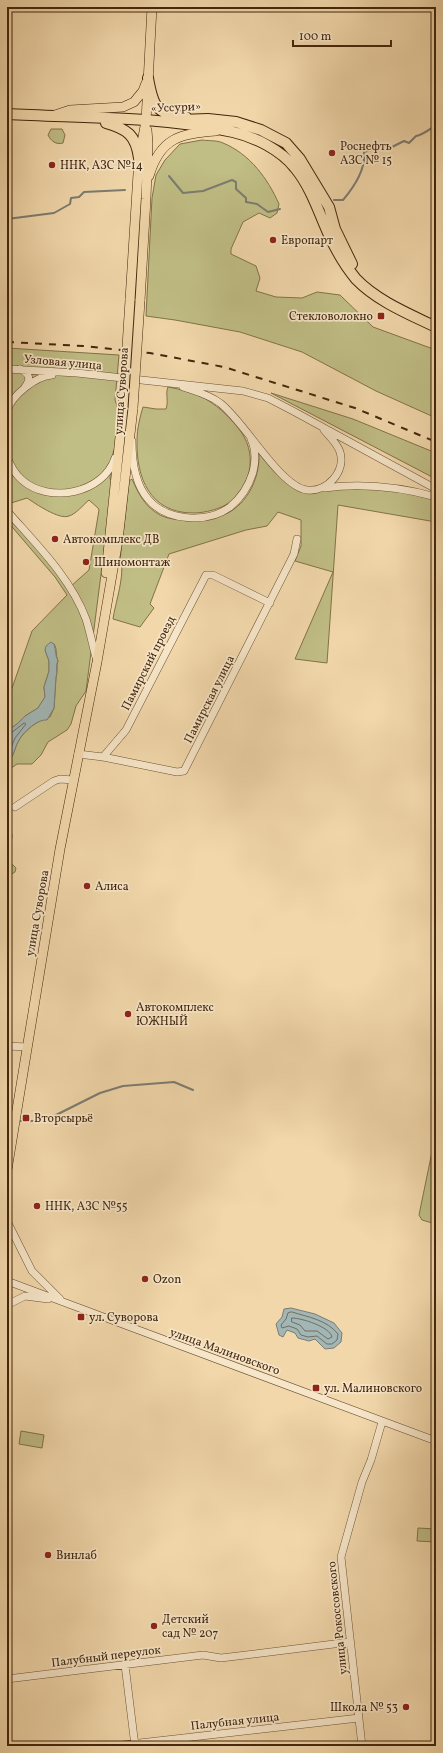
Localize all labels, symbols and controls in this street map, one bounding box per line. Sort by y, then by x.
scale bar [293,22,391,48]
text: 100 m [299,29,332,45]
street label: «Уссури» [151,99,201,117]
place label: Роснефть АЗС № 15 [340,139,392,169]
marker: Роснефть АЗС № 15 [327,148,337,158]
place label: ННК, АЗС №14 [60,158,143,174]
marker: ННК, АЗС №14 [47,160,57,170]
place label: Европарт [281,233,333,249]
marker: Европарт [268,235,278,245]
place label: Стекловолокно [289,309,373,325]
marker: Стекловолокно [376,311,386,321]
street label: улица Суворова [111,347,133,435]
street label: Узловая улица [23,352,103,374]
place label: Автокомплекс ДВ [63,532,160,548]
marker: Автокомплекс ДВ [50,534,60,544]
place label: Шиномонтаж [94,555,171,571]
marker: Шиномонтаж [81,557,91,567]
street label: Памирский проезд [118,613,180,713]
street label: Памирская улица [181,653,239,746]
street label: улица Суворова [23,869,53,958]
place label: Алиса [95,879,129,895]
marker: Алиса [82,881,92,891]
place label: Автокомплекс ЮЖНЫЙ [136,1000,214,1030]
marker: Автокомплекс ЮЖНЫЙ [123,1009,133,1019]
place label: Вторсырьё [34,1111,93,1127]
marker: Вторсырьё [21,1113,31,1123]
place label: ННК, АЗС №55 [45,1199,128,1215]
marker: ННК, АЗС №55 [32,1201,42,1211]
place label: Ozon [153,1272,181,1288]
marker: Ozon [140,1274,150,1284]
place label: ул. Суворова [89,1310,159,1326]
marker: ул. Суворова [76,1312,86,1322]
street label: улица Малиновского [167,1325,282,1379]
place label: ул. Малиновского [324,1381,422,1397]
marker: ул. Малиновского [311,1383,321,1393]
place label: Винлаб [56,1548,97,1564]
marker: Винлаб [43,1550,53,1560]
street label: улица Рокоссовского [324,1560,352,1676]
place label: Детский сад № 207 [162,1612,218,1642]
marker: Детский сад № 207 [149,1621,159,1631]
street label: Палубный переулок [50,1642,162,1672]
place label: Школа № 53 [330,1700,398,1716]
marker: Школа № 53 [401,1702,411,1712]
street label: Палубная улица [190,1709,280,1735]

